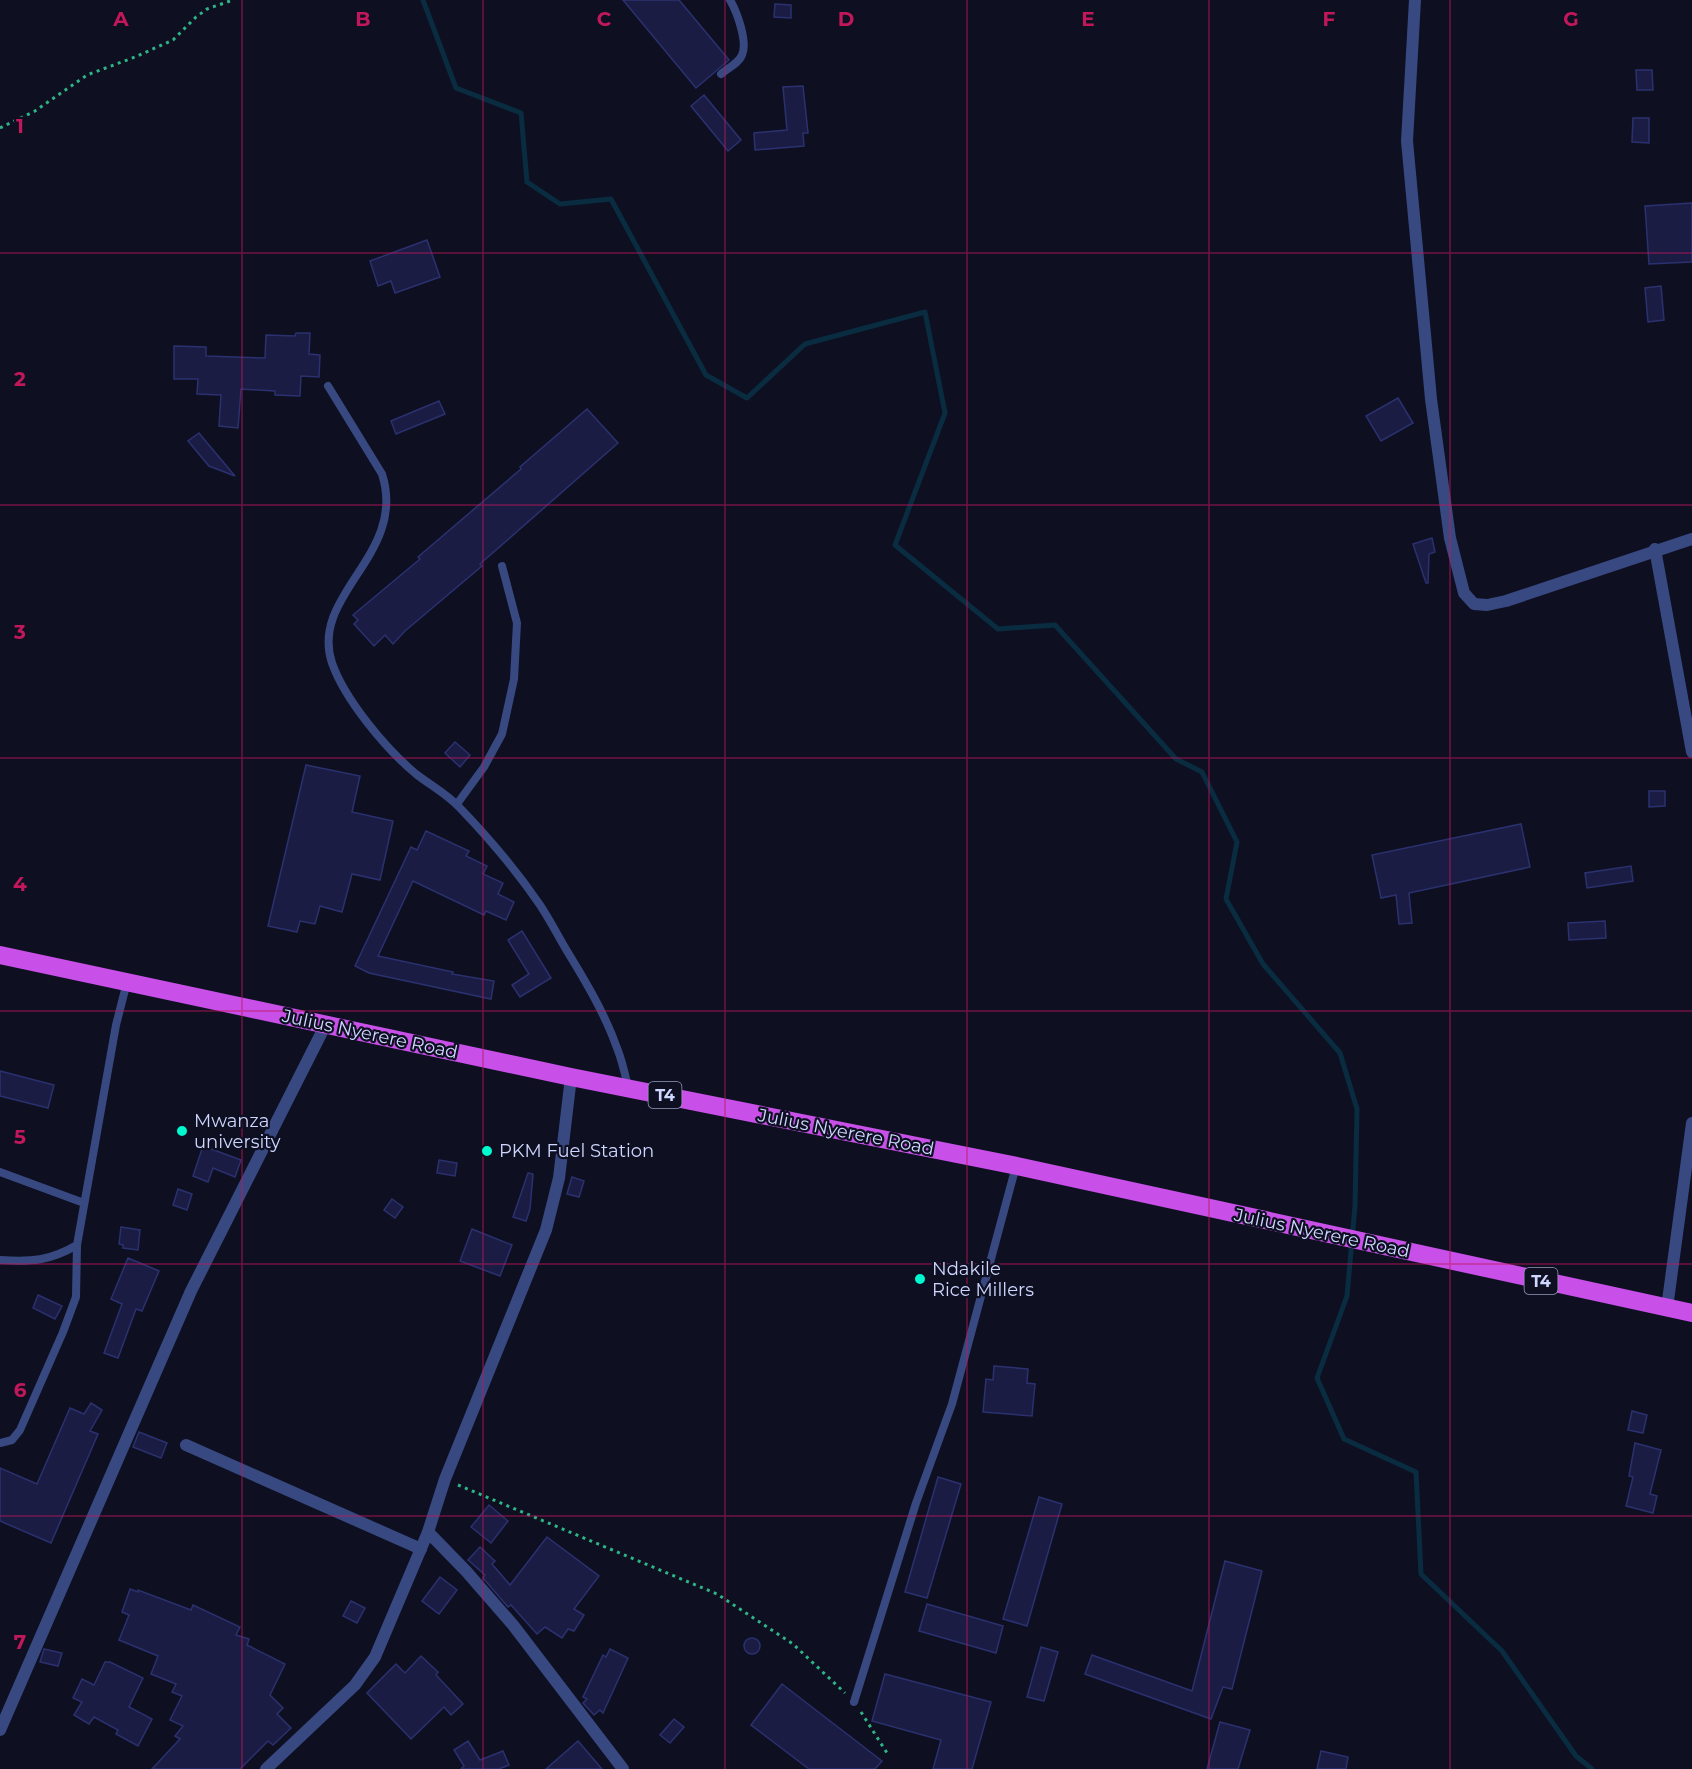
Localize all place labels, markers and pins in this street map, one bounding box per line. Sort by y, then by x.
place label: Mwanza university [194,1110,281,1153]
marker: Mwanza university [175,1124,189,1138]
place label: PKM Fuel Station [499,1140,654,1162]
marker: PKM Fuel Station [480,1144,494,1158]
place label: Ndakile Rice Millers [932,1258,1034,1301]
marker: Ndakile Rice Millers [913,1272,927,1286]

